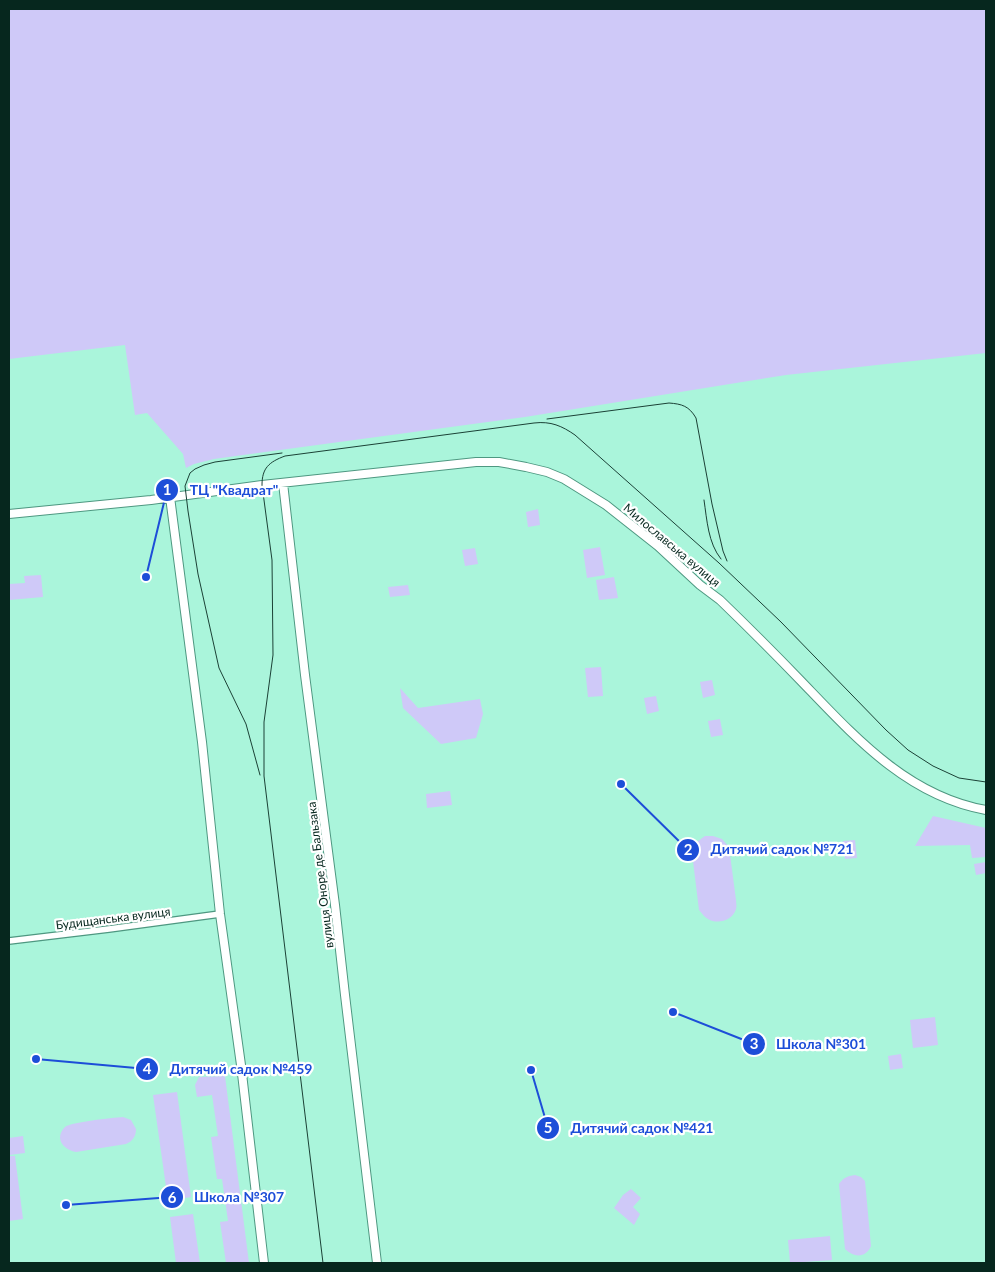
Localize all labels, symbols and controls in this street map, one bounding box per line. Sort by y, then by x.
callout: ТЦ "Квадрат" [154,476,288,505]
text: 1 [163,480,171,498]
text: ТЦ "Квадрат" [190,481,278,498]
street label: Милославська вулиця [621,500,723,590]
street label: вулиця Оноре де Бальзака [304,801,336,949]
callout: Дитячий садок №721 [676,835,864,864]
text: 2 [684,840,693,858]
text: Дитячий садок №721 [711,840,853,857]
street label: Будищанська вулиця [55,904,171,932]
callout: Школа №301 [741,1029,876,1058]
text: 3 [750,1034,758,1052]
text: Школа №301 [776,1035,866,1052]
callout: Дитячий садок №459 [135,1054,323,1083]
text: 4 [143,1059,152,1077]
text: Дитячий садок №459 [170,1060,312,1077]
callout: Дитячий садок №421 [535,1113,723,1142]
text: 5 [544,1118,552,1136]
text: Дитячий садок №421 [571,1119,713,1136]
callout: Школа №307 [159,1183,294,1212]
text: 6 [168,1188,177,1206]
text: Школа №307 [194,1188,284,1205]

